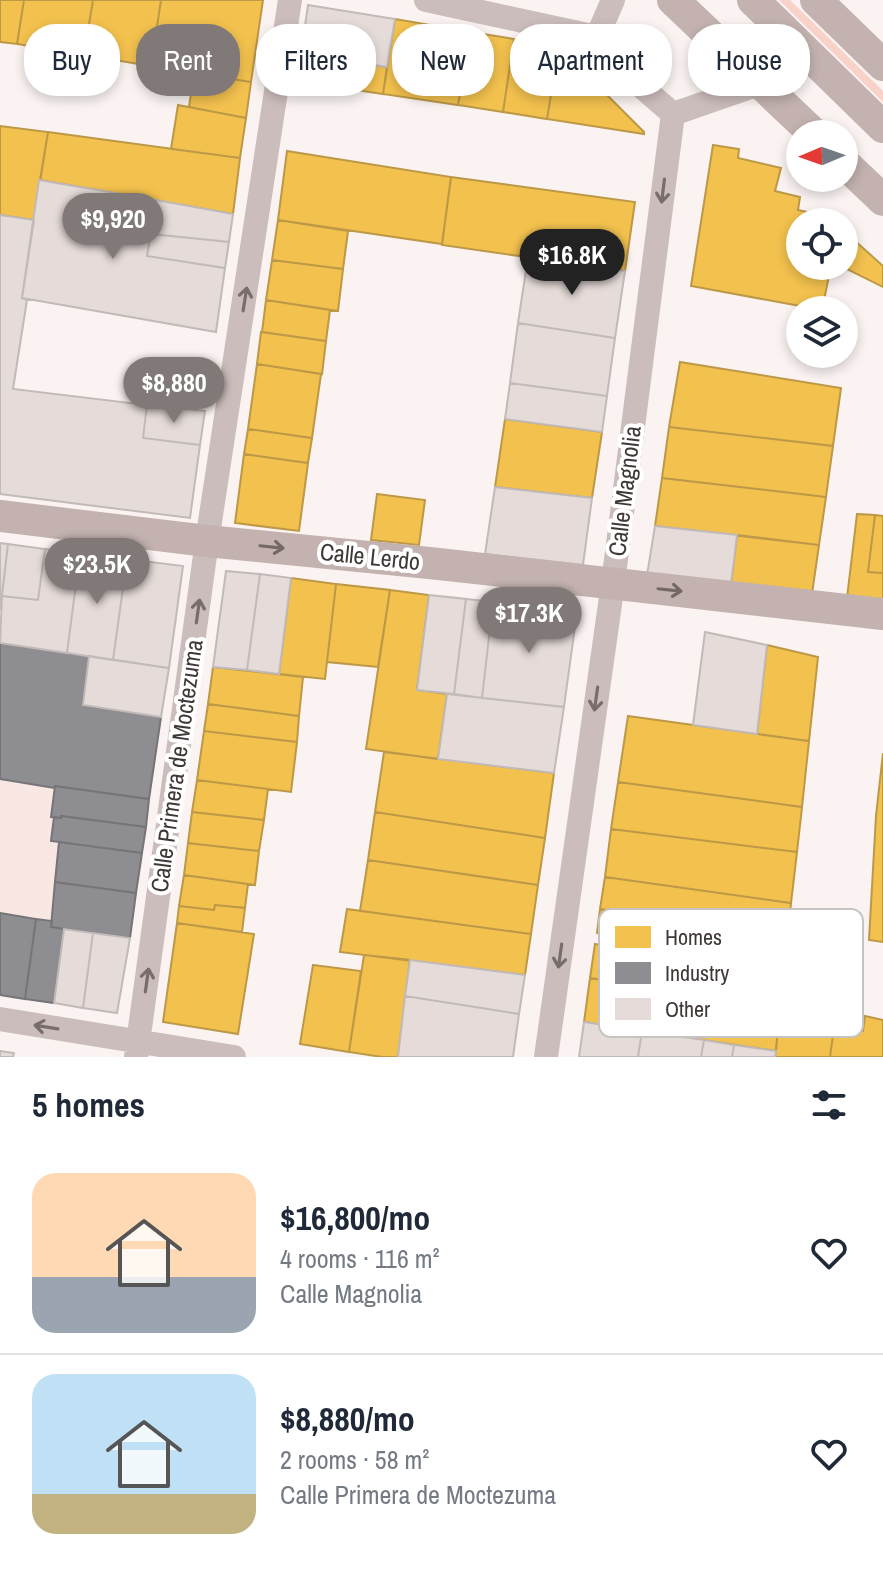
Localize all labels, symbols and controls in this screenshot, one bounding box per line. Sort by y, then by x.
chip: Buy [24,24,120,96]
chip: Rent [136,24,240,96]
chip: Filters [256,24,376,96]
chip: New [392,24,494,96]
chip: Apartment [510,24,672,96]
chip: House [688,24,810,96]
north arrow [786,120,858,192]
map controls [786,120,858,368]
one-way arrow [656,177,671,204]
pin: $9,920 [48,193,178,261]
text: $9,920 [80,201,146,236]
button: locate [786,208,858,280]
pin: $16.8K [507,229,637,297]
text: $16.8K [538,237,606,272]
one-way arrow [238,287,253,312]
button: layers [786,296,858,368]
pin: $8,880 [109,357,239,425]
text: $8,880 [141,365,207,400]
street label: Calle Magnolia [600,424,648,558]
street label: Calle Lerdo [318,535,422,577]
pin: $23.5K [32,538,162,606]
one-way arrow [258,540,285,555]
text: $23.5K [63,546,131,581]
one-way arrow [656,582,683,597]
pin: $17.3K [464,587,594,655]
text: $17.3K [495,595,563,630]
one-way arrow [191,599,206,624]
street label: Calle Primera de Moctezuma [142,637,210,894]
one-way arrow [588,686,603,711]
legend [599,909,863,1037]
text: Homes [665,922,722,952]
one-way arrow [552,943,567,969]
text: Industry [665,958,729,988]
one-way arrow [140,968,155,993]
text: Other [665,994,710,1024]
one-way arrow [34,1018,59,1033]
text: 5 homes [32,1082,145,1128]
icon: filters [807,1083,851,1127]
text: $16,800/mo [280,1195,430,1241]
icon: home [96,1205,192,1301]
icon: heart [807,1231,851,1275]
text: 4 rooms · 116 m² [280,1241,440,1276]
text: Calle Magnolia [280,1276,422,1311]
text: $8,880/mo [280,1396,415,1442]
icon: home [96,1406,192,1502]
icon: heart [807,1432,851,1476]
text: 2 rooms · 58 m² [280,1442,429,1477]
text: Calle Primera de Moctezuma [280,1477,556,1512]

